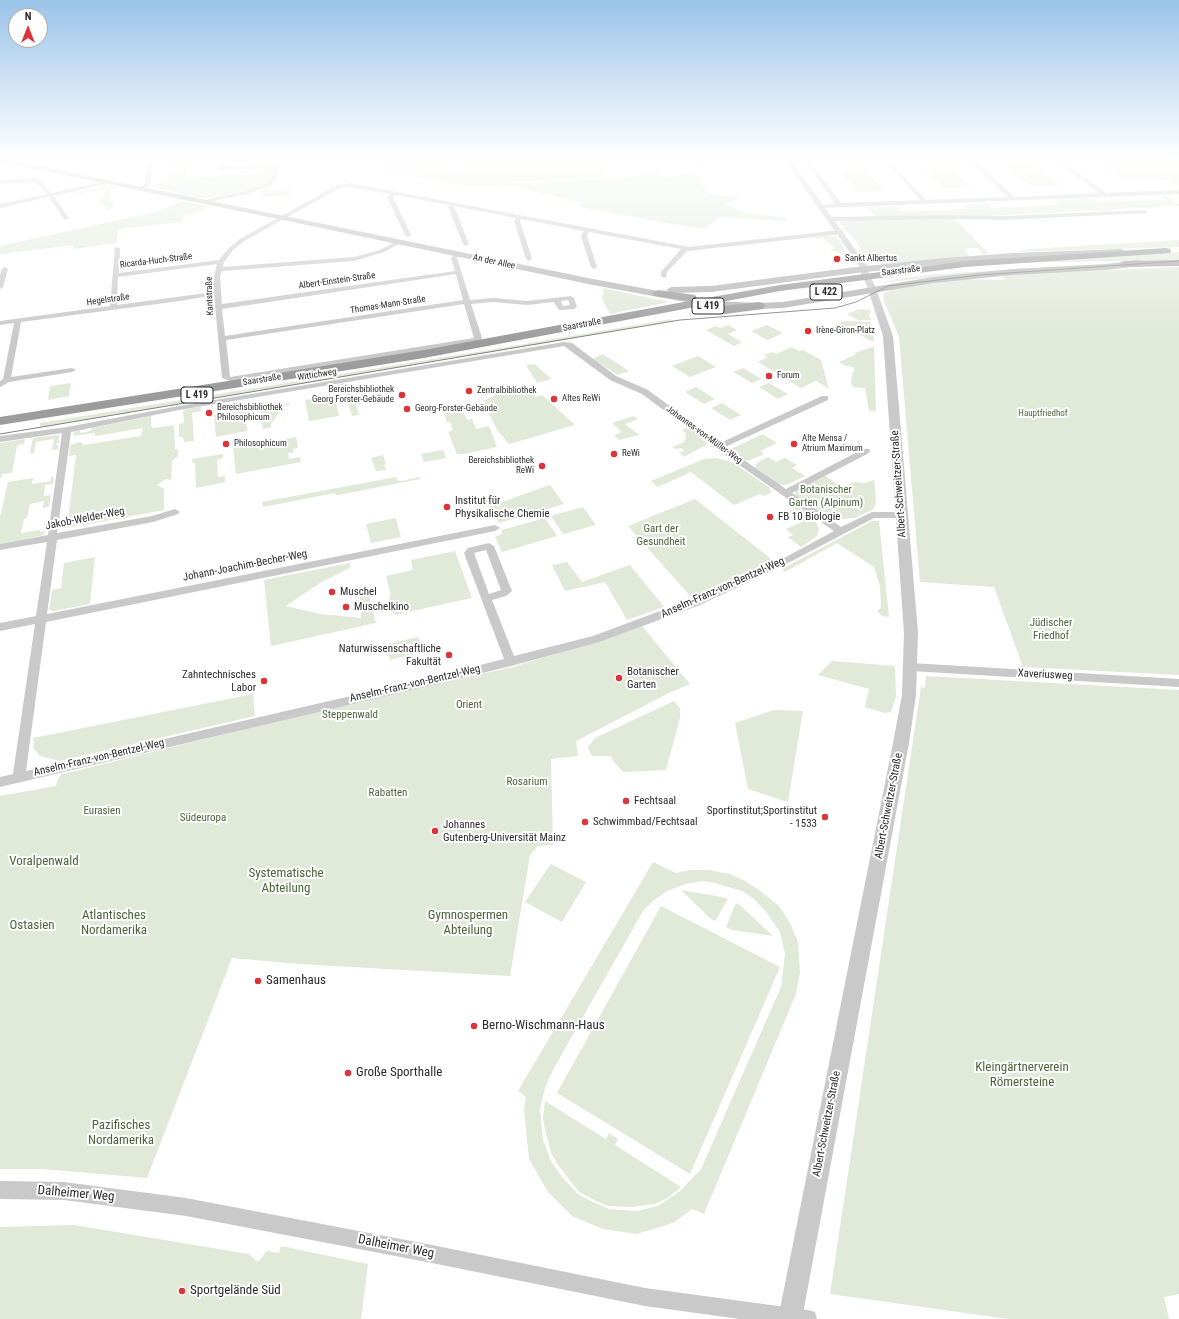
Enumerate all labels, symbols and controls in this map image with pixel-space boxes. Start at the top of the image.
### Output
north arrow [8,8,48,48]
text: N [25,10,31,23]
street label: Ricarda-Huch-Straße [119,251,193,271]
street label: An der Allee [472,252,516,272]
marker: Sankt Albertus [832,254,842,264]
place label: Sankt Albertus [845,254,897,264]
street label: Saarstraße [881,263,921,279]
street label: Albert-Einstein-Straße [298,270,376,292]
street label: Kantstraße [204,276,216,316]
road number: L 422 [810,284,842,300]
street label: Hegelstraße [86,292,130,308]
street label: Thomas-Mann-Straße [350,294,426,316]
road number: L 419 [692,298,724,314]
street label: Saarstraße [562,316,602,334]
marker: Irène-Giron-Platz [803,326,813,336]
place label: Irène-Giron-Platz [816,326,875,336]
street label: Wittichweg [297,367,337,383]
marker: Forum [764,371,774,381]
place label: Forum [777,371,800,381]
street label: Saarstraße [242,372,282,388]
place label: Bereichsbibliothek Georg Forster-Gebäude [312,385,394,406]
marker: Zentralbibliothek [464,386,474,396]
place label: Zentralbibliothek [477,386,537,396]
road number: L 419 [181,387,213,403]
marker: Bereichsbibliothek Georg Forster-Gebäude [397,390,407,400]
marker: Altes ReWi [549,394,559,404]
place label: Altes ReWi [562,394,600,404]
place label: Bereichsbibliothek Philosophicum [217,403,283,424]
marker: Georg-Forster-Gebäude [402,404,412,414]
place label: Georg-Forster-Gebäude [415,404,497,414]
street label: Johannes-von-Müller-Weg [664,404,744,466]
marker: Bereichsbibliothek Philosophicum [204,408,214,418]
park label: Hauptfriedhof [1018,409,1068,419]
street label: Albert-Schweitzer-Straße [889,430,909,538]
place label: Alte Mensa / Atrium Maximum [802,434,863,455]
marker: Philosophicum [221,439,231,449]
place label: Philosophicum [234,439,287,449]
marker: Alte Mensa / Atrium Maximum [789,439,799,449]
marker: ReWi [609,449,619,459]
place label: ReWi [622,449,640,459]
place label: Bereichsbibliothek ReWi [468,456,534,477]
marker: Bereichsbibliothek ReWi [537,461,547,471]
park label: Botanischer Garten (Alpinum) [789,483,863,509]
place label: Institut für Physikalische Chemie [455,494,550,520]
marker: Institut für Physikalische Chemie [442,502,452,512]
street label: Jakob-Welder-Weg [44,505,126,533]
place label: FB 10 Biologie [778,510,840,524]
marker: FB 10 Biologie [765,512,775,522]
park label: Gart der Gesundheit [636,522,686,548]
street label: Johann-Joachim-Becher-Weg [182,547,308,585]
street label: Anselm-Franz-von-Bentzel-Weg [659,555,787,621]
place label: Muschel [340,585,377,599]
marker: Muschel [327,587,337,597]
place label: Muschelkino [354,600,409,614]
marker: Muschelkino [341,602,351,612]
park label: Jüdischer Friedhof [1030,616,1072,642]
place label: Naturwissenschaftliche Fakultät [339,642,441,668]
marker: Naturwissenschaftliche Fakultät [444,650,454,660]
street label: Anselm-Franz-von-Bentzel-Weg [348,663,482,705]
place label: Botanischer Garten [627,665,679,691]
street label: Xaveriusweg [1017,667,1073,683]
place label: Zahntechnisches Labor [182,668,256,694]
marker: Botanischer Garten [614,673,624,683]
marker: Zahntechnisches Labor [259,676,269,686]
park label: Orient [456,698,482,712]
park label: Steppenwald [322,708,378,722]
street label: Anselm-Franz-von-Bentzel-Weg [32,737,166,779]
street label: Albert-Schweitzer-Straße [872,752,906,860]
park label: Rosarium [506,775,548,789]
park label: Rabatten [369,786,407,800]
place label: Fechtsaal [634,794,676,808]
marker: Fechtsaal [621,796,631,806]
park label: Eurasien [83,804,121,818]
place label: Sportinstitut;Sportinstitut - 1533 [707,804,817,830]
park label: Südeuropa [180,811,226,825]
marker: Sportinstitut;Sportinstitut - 1533 [820,812,830,822]
place label: Schwimmbad/Fechtsaal [593,815,698,829]
marker: Schwimmbad/Fechtsaal [580,817,590,827]
place label: Johannes Gutenberg-Universität Mainz [443,818,566,844]
marker: Johannes Gutenberg-Universität Mainz [430,826,440,836]
park label: Voralpenwald [9,854,79,870]
park label: Systematische Abteilung [248,866,324,897]
park label: Atlantisches Nordamerika [81,908,147,939]
park label: Gymnospermen Abteilung [428,908,508,939]
park label: Ostasien [9,918,55,934]
place label: Samenhaus [266,973,326,989]
marker: Samenhaus [253,976,263,986]
place label: Berno-Wischmann-Haus [482,1018,605,1034]
marker: Berno-Wischmann-Haus [469,1021,479,1031]
park label: Kleingärtnerverein Römersteine [975,1060,1069,1091]
place label: Große Sporthalle [356,1065,442,1081]
marker: Große Sporthalle [343,1068,353,1078]
street label: Albert-Schweitzer-Straße [810,1070,844,1178]
park label: Pazifisches Nordamerika [88,1118,154,1149]
street label: Dalheimer Weg [37,1183,115,1205]
street label: Dalheimer Weg [357,1232,435,1262]
place label: Sportgelände Süd [190,1283,281,1299]
marker: Sportgelände Süd [177,1286,187,1296]

